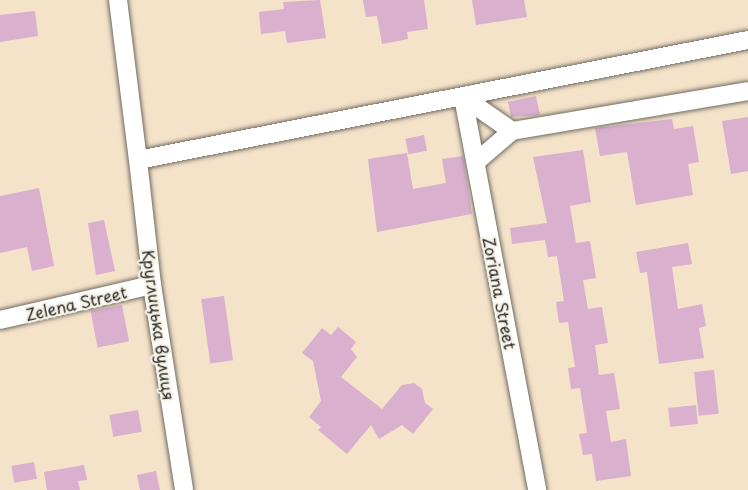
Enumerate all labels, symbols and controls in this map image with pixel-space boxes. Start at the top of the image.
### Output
street label: Zoriana Street [480,235,520,351]
street label: Круглицька вулиця [139,248,179,402]
street label: Zelena Street [24,282,128,324]

